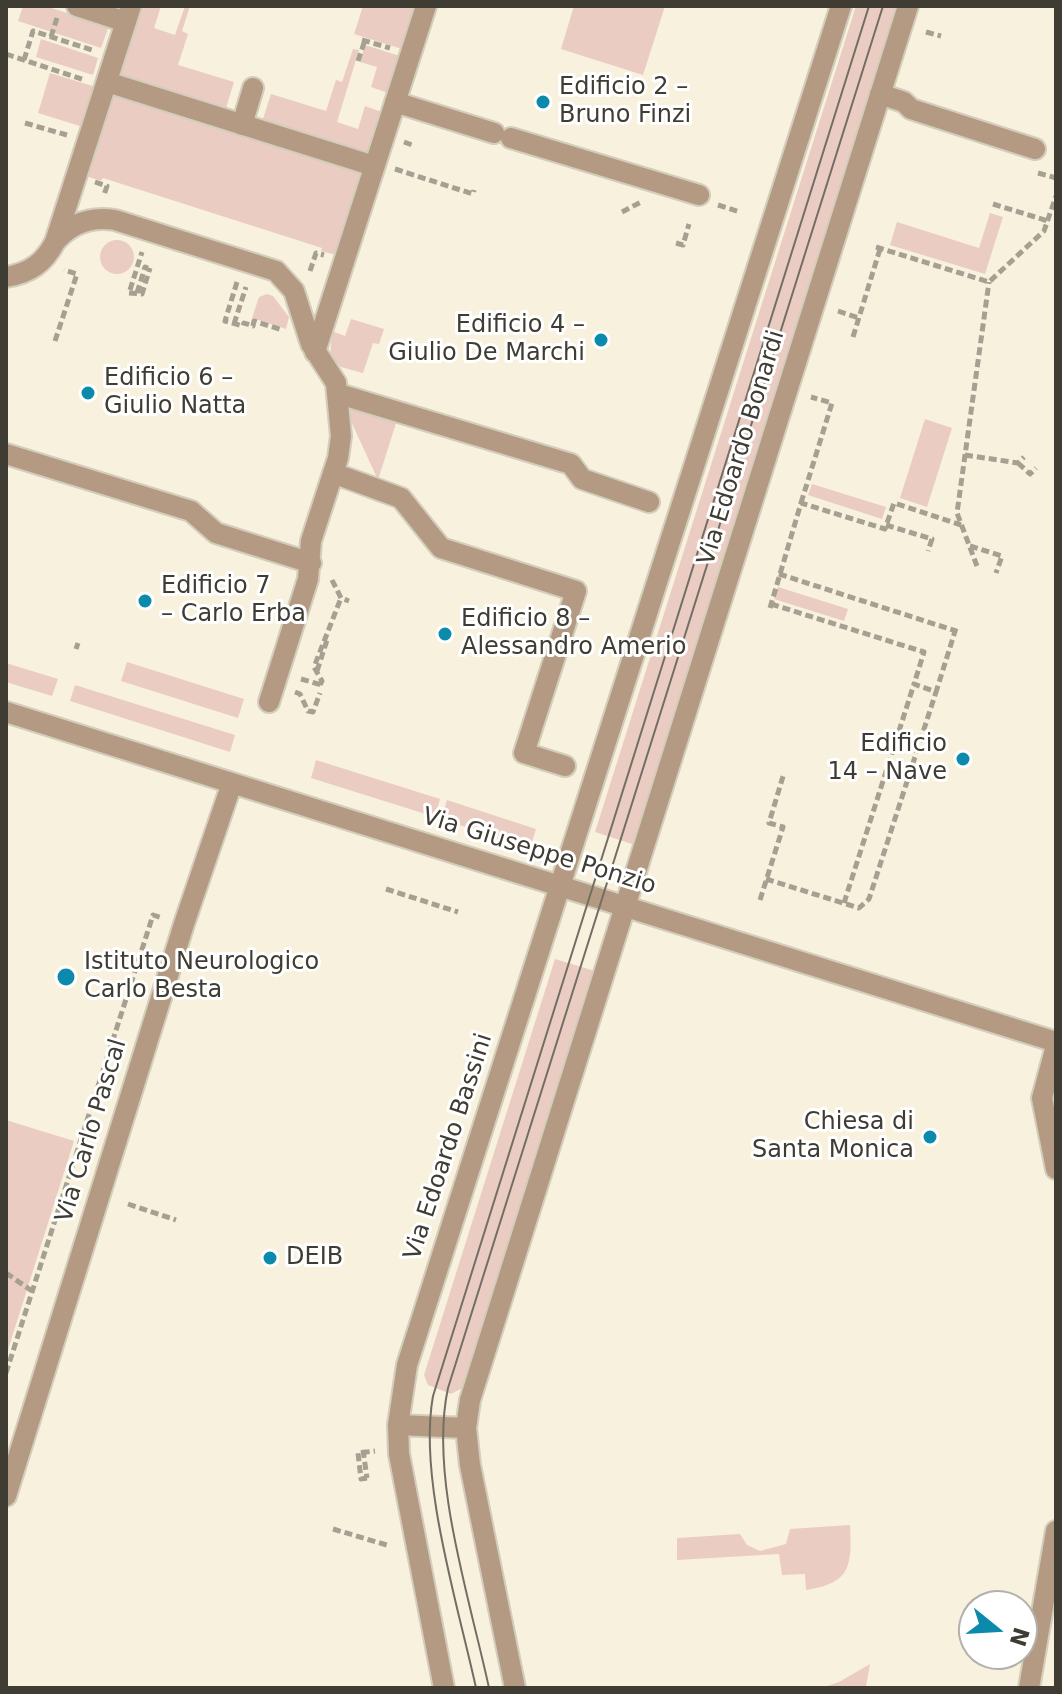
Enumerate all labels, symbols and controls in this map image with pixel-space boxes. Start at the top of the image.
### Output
place label: Edificio 2 – Bruno Finzi [559,74,691,130]
marker: Edificio 2 – Bruno Finzi [534,93,552,111]
place label: Edificio 4 – Giulio De Marchi [388,312,585,368]
street label: Via Edoardo Bonardi [693,327,791,569]
marker: Edificio 4 – Giulio De Marchi [592,331,610,349]
place label: Edificio 6 – Giulio Natta [104,365,246,421]
marker: Edificio 6 – Giulio Natta [79,384,97,402]
place label: Edificio 7 – Carlo Erba [161,573,306,629]
marker: Edificio 7 – Carlo Erba [136,592,154,610]
place label: Edificio 8 – Alessandro Amerio [461,606,686,662]
marker: Edificio 8 – Alessandro Amerio [436,625,454,643]
place label: Edificio 14 – Nave [828,731,947,787]
marker: Edificio 14 – Nave [954,750,972,768]
street label: Via Giuseppe Ponzio [419,803,659,901]
place label: Istituto Neurologico Carlo Besta [84,949,319,1005]
marker: Istituto Neurologico Carlo Besta [55,966,77,988]
street label: Via Edoardo Bassini [399,1030,499,1264]
street label: Via Carlo Pascal [50,1036,134,1226]
place label: Chiesa di Santa Monica [752,1109,914,1165]
marker: Chiesa di Santa Monica [921,1128,939,1146]
place label: DEIB [286,1244,343,1272]
marker: DEIB [261,1249,279,1267]
north arrow [958,1590,1038,1670]
text: N [1005,1624,1034,1650]

